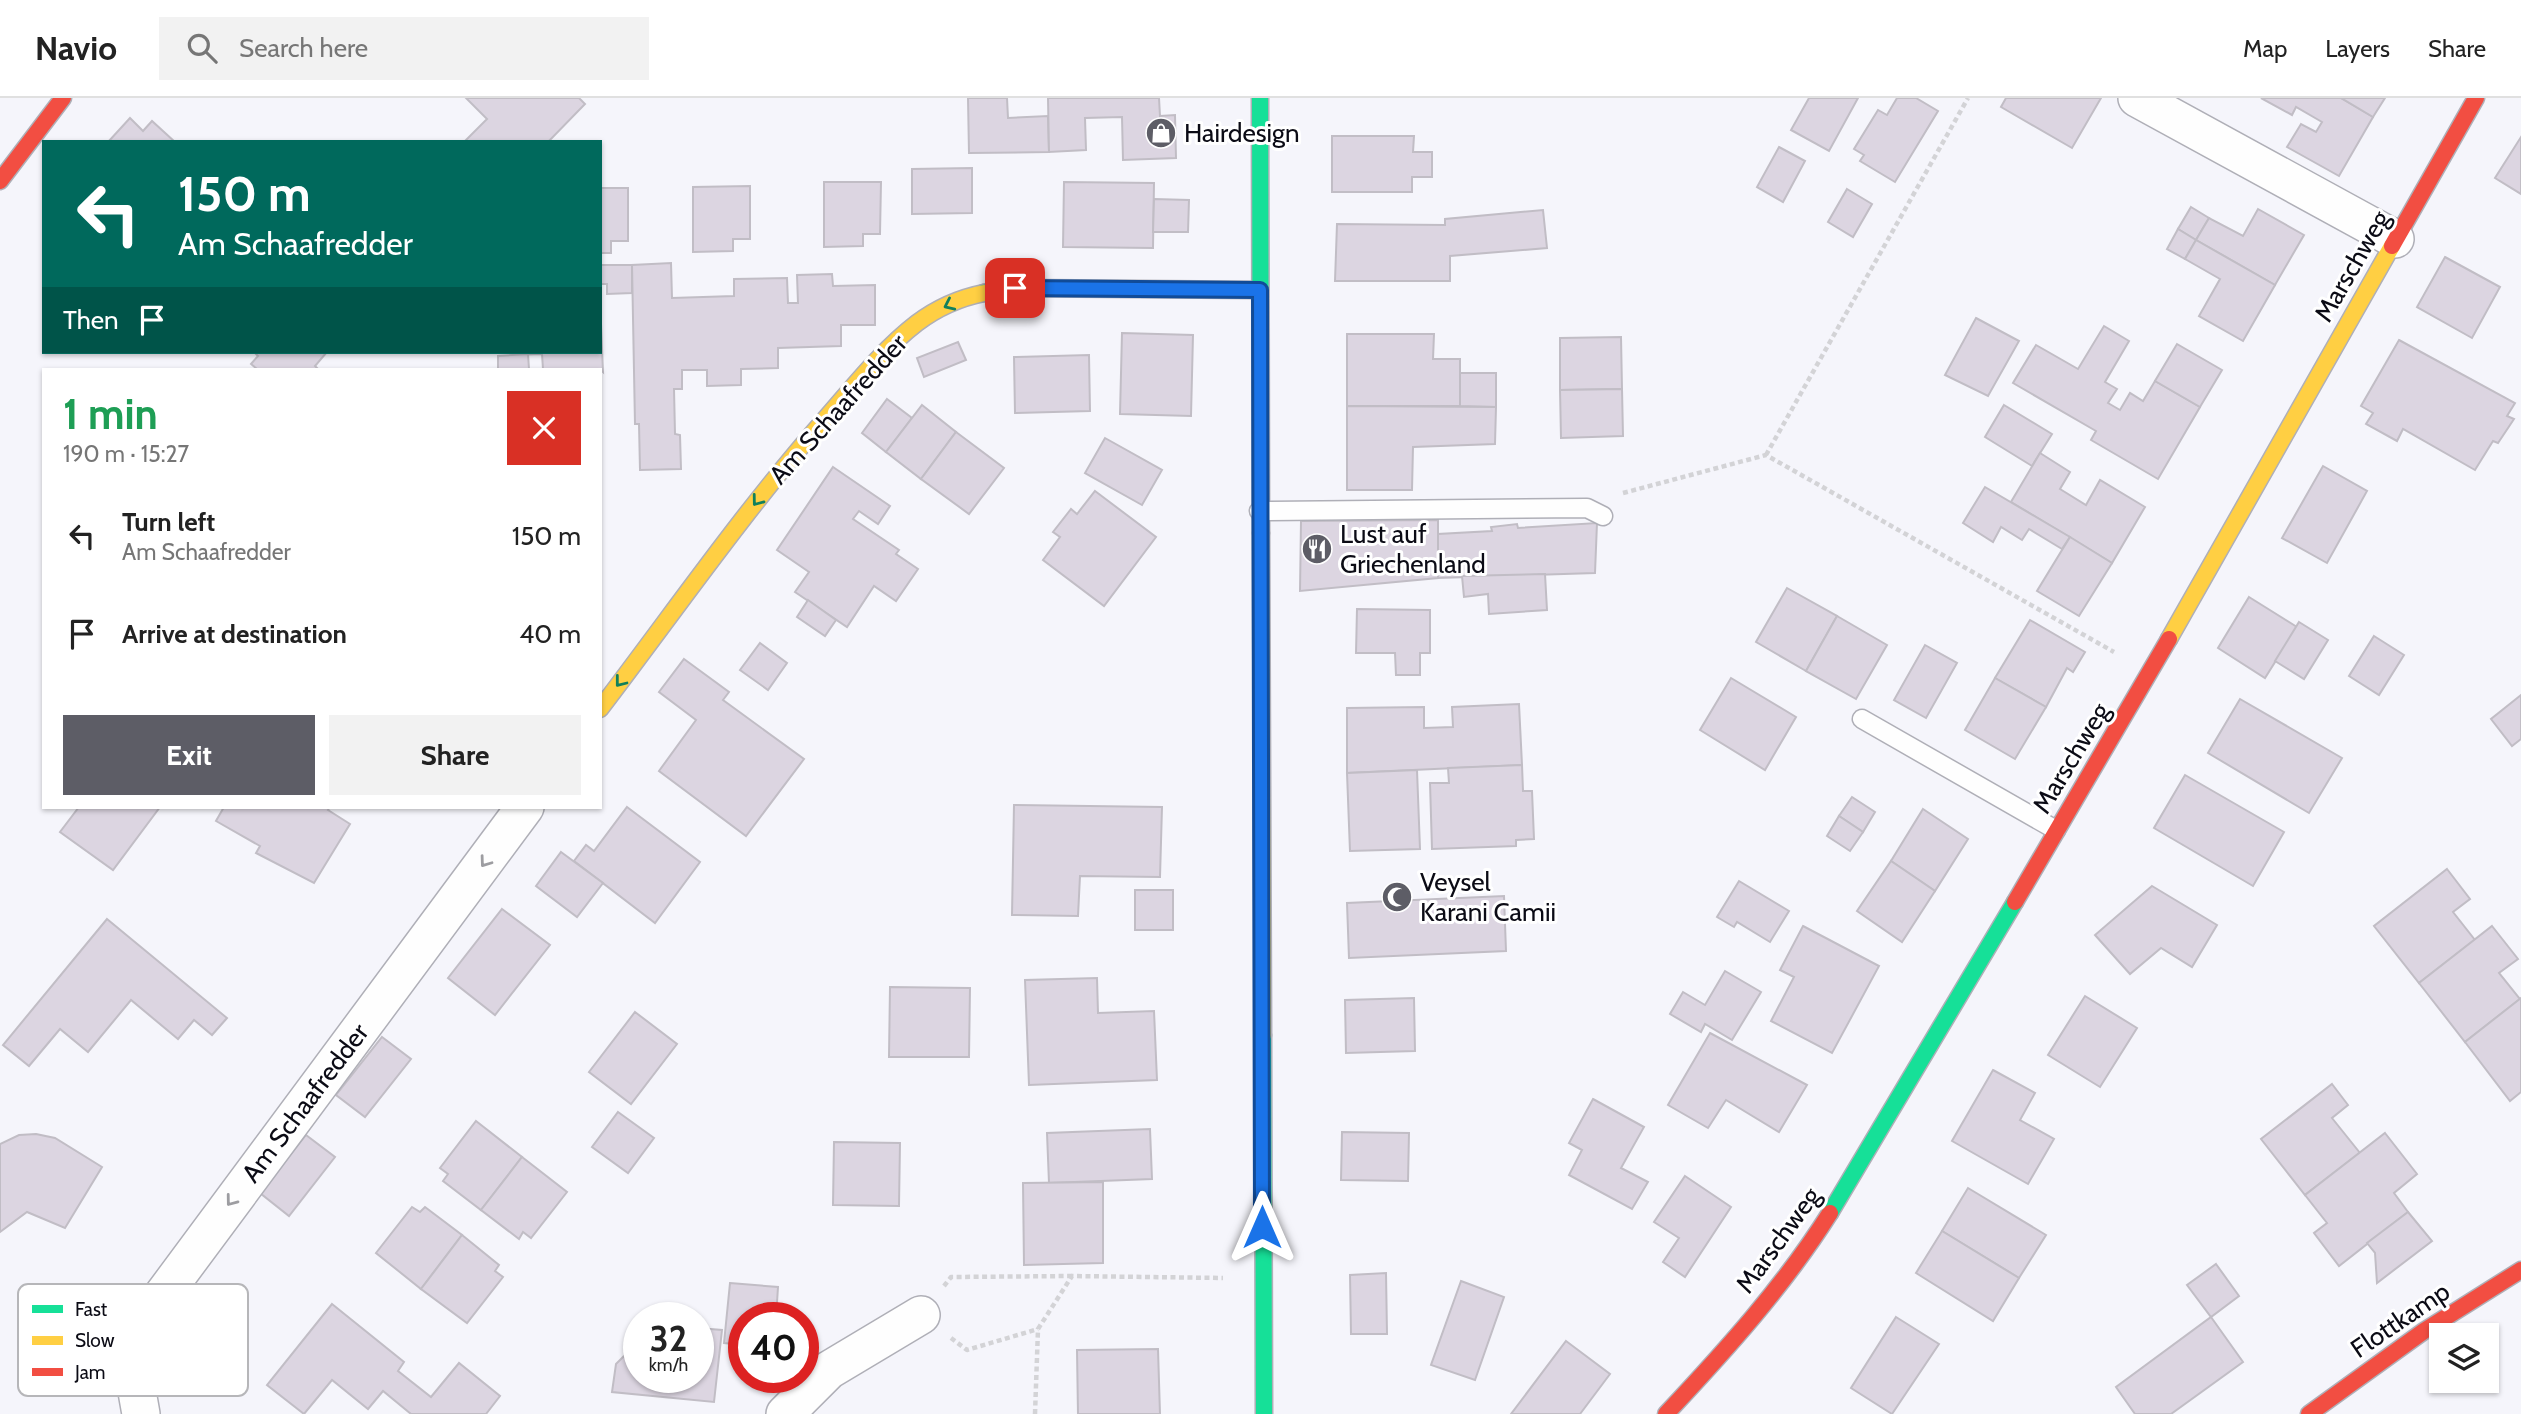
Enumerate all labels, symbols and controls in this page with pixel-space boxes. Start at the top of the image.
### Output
search box [159,17,649,80]
text: Navio [35,28,117,68]
icon: search [183,29,221,67]
text: Search here [239,32,368,64]
text: Map [2243,34,2287,63]
text: Layers [2325,34,2390,63]
text: Share [2428,34,2486,63]
shop icon: Hairdesign [1144,116,1178,150]
place label: Hairdesign [1184,117,1299,149]
text: 150 m [178,164,311,223]
icon: left [63,168,154,259]
street label: Marschweg [2307,204,2397,327]
text: Am Schaafredder [178,224,413,263]
pin [985,258,1045,318]
icon: arrive [996,269,1034,307]
one-way arrow [944,297,956,311]
icon: arrive [133,301,171,339]
text: Then [63,304,119,336]
street label: Am Schaafredder [762,327,914,491]
text: 1 min [63,388,158,440]
button: close [507,391,581,465]
text: 190 m · 15:27 [63,440,189,468]
one-way arrow [753,493,766,506]
text: Turn left [122,506,215,538]
icon: left [63,517,101,555]
place label: Lust auf Griechenland [1340,518,1486,580]
text: 150 m [512,520,581,552]
restaurant icon: Lust auf Griechenland [1300,532,1334,566]
text: Am Schaafredder [122,538,291,566]
icon: arrive [63,615,101,653]
text: Arrive at destination [122,618,347,650]
text: 40 m [519,618,581,650]
one-way arrow [616,675,629,687]
street label: Marschweg [2026,696,2117,819]
button: Exit [63,715,315,795]
button: Share [329,715,581,795]
one-way arrow [480,854,493,867]
place label: Veysel Karani Camii [1420,866,1556,928]
mosque icon: Veysel Karani Camii [1380,880,1414,914]
street label: Am Schaafredder [235,1017,376,1189]
street label: Marschweg [1729,1180,1828,1299]
position arrow [1225,1190,1299,1264]
one-way arrow [227,1193,240,1206]
street label: Flottkamp [2344,1275,2456,1365]
legend [18,1284,248,1396]
text: Fast [75,1298,108,1321]
speed limit sign: 40 [728,1302,819,1393]
text: 32 [650,1317,687,1360]
map controls [2429,1323,2499,1393]
button: layers [2429,1323,2499,1393]
text: Slow [75,1329,115,1352]
text: km/h [649,1354,688,1376]
text: Jam [74,1361,105,1384]

